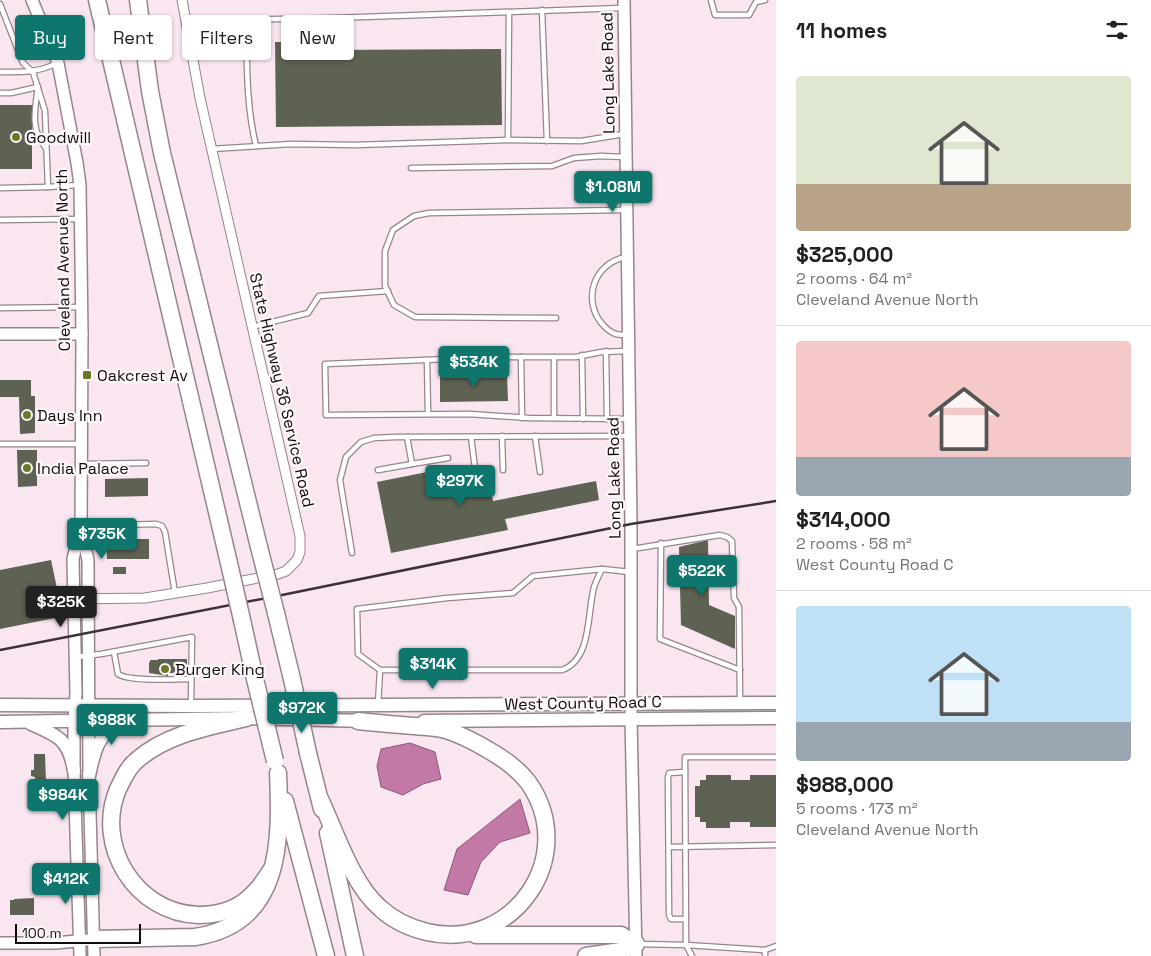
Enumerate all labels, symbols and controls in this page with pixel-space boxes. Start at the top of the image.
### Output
street label: Long Lake Road [596,12,620,134]
chip: Buy [15,15,85,60]
chip: Rent [95,15,172,60]
chip: Filters [182,15,271,60]
chip: New [281,15,354,60]
icon: filters [1103,16,1131,44]
text: 11 homes [796,17,887,44]
icon: home [919,108,1009,198]
place label: Goodwill [26,127,91,148]
marker: Goodwill [10,131,22,143]
street label: Cleveland Avenue North [51,169,75,351]
pin: $1.08M [572,170,654,213]
text: $1.08M [585,176,641,197]
text: $325,000 [796,241,893,268]
text: 2 rooms · 64 m² [796,268,912,289]
street label: State Highway 36 Service Road [245,271,319,509]
text: Cleveland Avenue North [796,289,979,310]
pin: $534K [439,346,509,388]
text: $534K [449,351,499,372]
place label: Oakcrest Av [97,365,188,386]
marker: Oakcrest Av [81,369,93,381]
icon: home [919,374,1009,464]
place label: Days Inn [37,405,102,426]
marker: Days Inn [21,409,33,421]
street label: Long Lake Road [602,417,626,539]
place label: India Palace [37,458,129,479]
marker: India Palace [21,462,33,474]
pin: $297K [425,464,495,507]
text: $297K [436,470,484,491]
text: $314,000 [796,506,891,533]
pin: $735K [67,518,137,560]
text: $735K [78,523,126,544]
text: 2 rooms · 58 m² [796,533,912,554]
pin: $522K [667,554,737,597]
text: West County Road C [796,554,953,575]
text: $522K [678,560,726,581]
pin: $325K [26,586,96,628]
text: $325K [37,591,85,612]
icon: home [919,639,1009,729]
pin: $314K [398,648,468,690]
text: $314K [410,653,456,674]
place label: Burger King [175,659,265,680]
marker: Burger King [159,663,171,675]
street label: West County Road C [504,691,662,715]
pin: $972K [267,692,337,734]
text: $972K [278,697,326,718]
pin: $988K [77,704,147,746]
text: $988K [88,709,136,730]
text: $988,000 [796,771,894,798]
pin: $984K [28,778,98,821]
text: $984K [38,784,88,805]
text: 5 rooms · 173 m² [796,798,918,819]
text: Cleveland Avenue North [796,819,979,840]
pin: $412K [31,862,101,905]
text: $412K [43,868,89,889]
scale bar [15,921,141,944]
text: 100 m [22,924,61,942]

